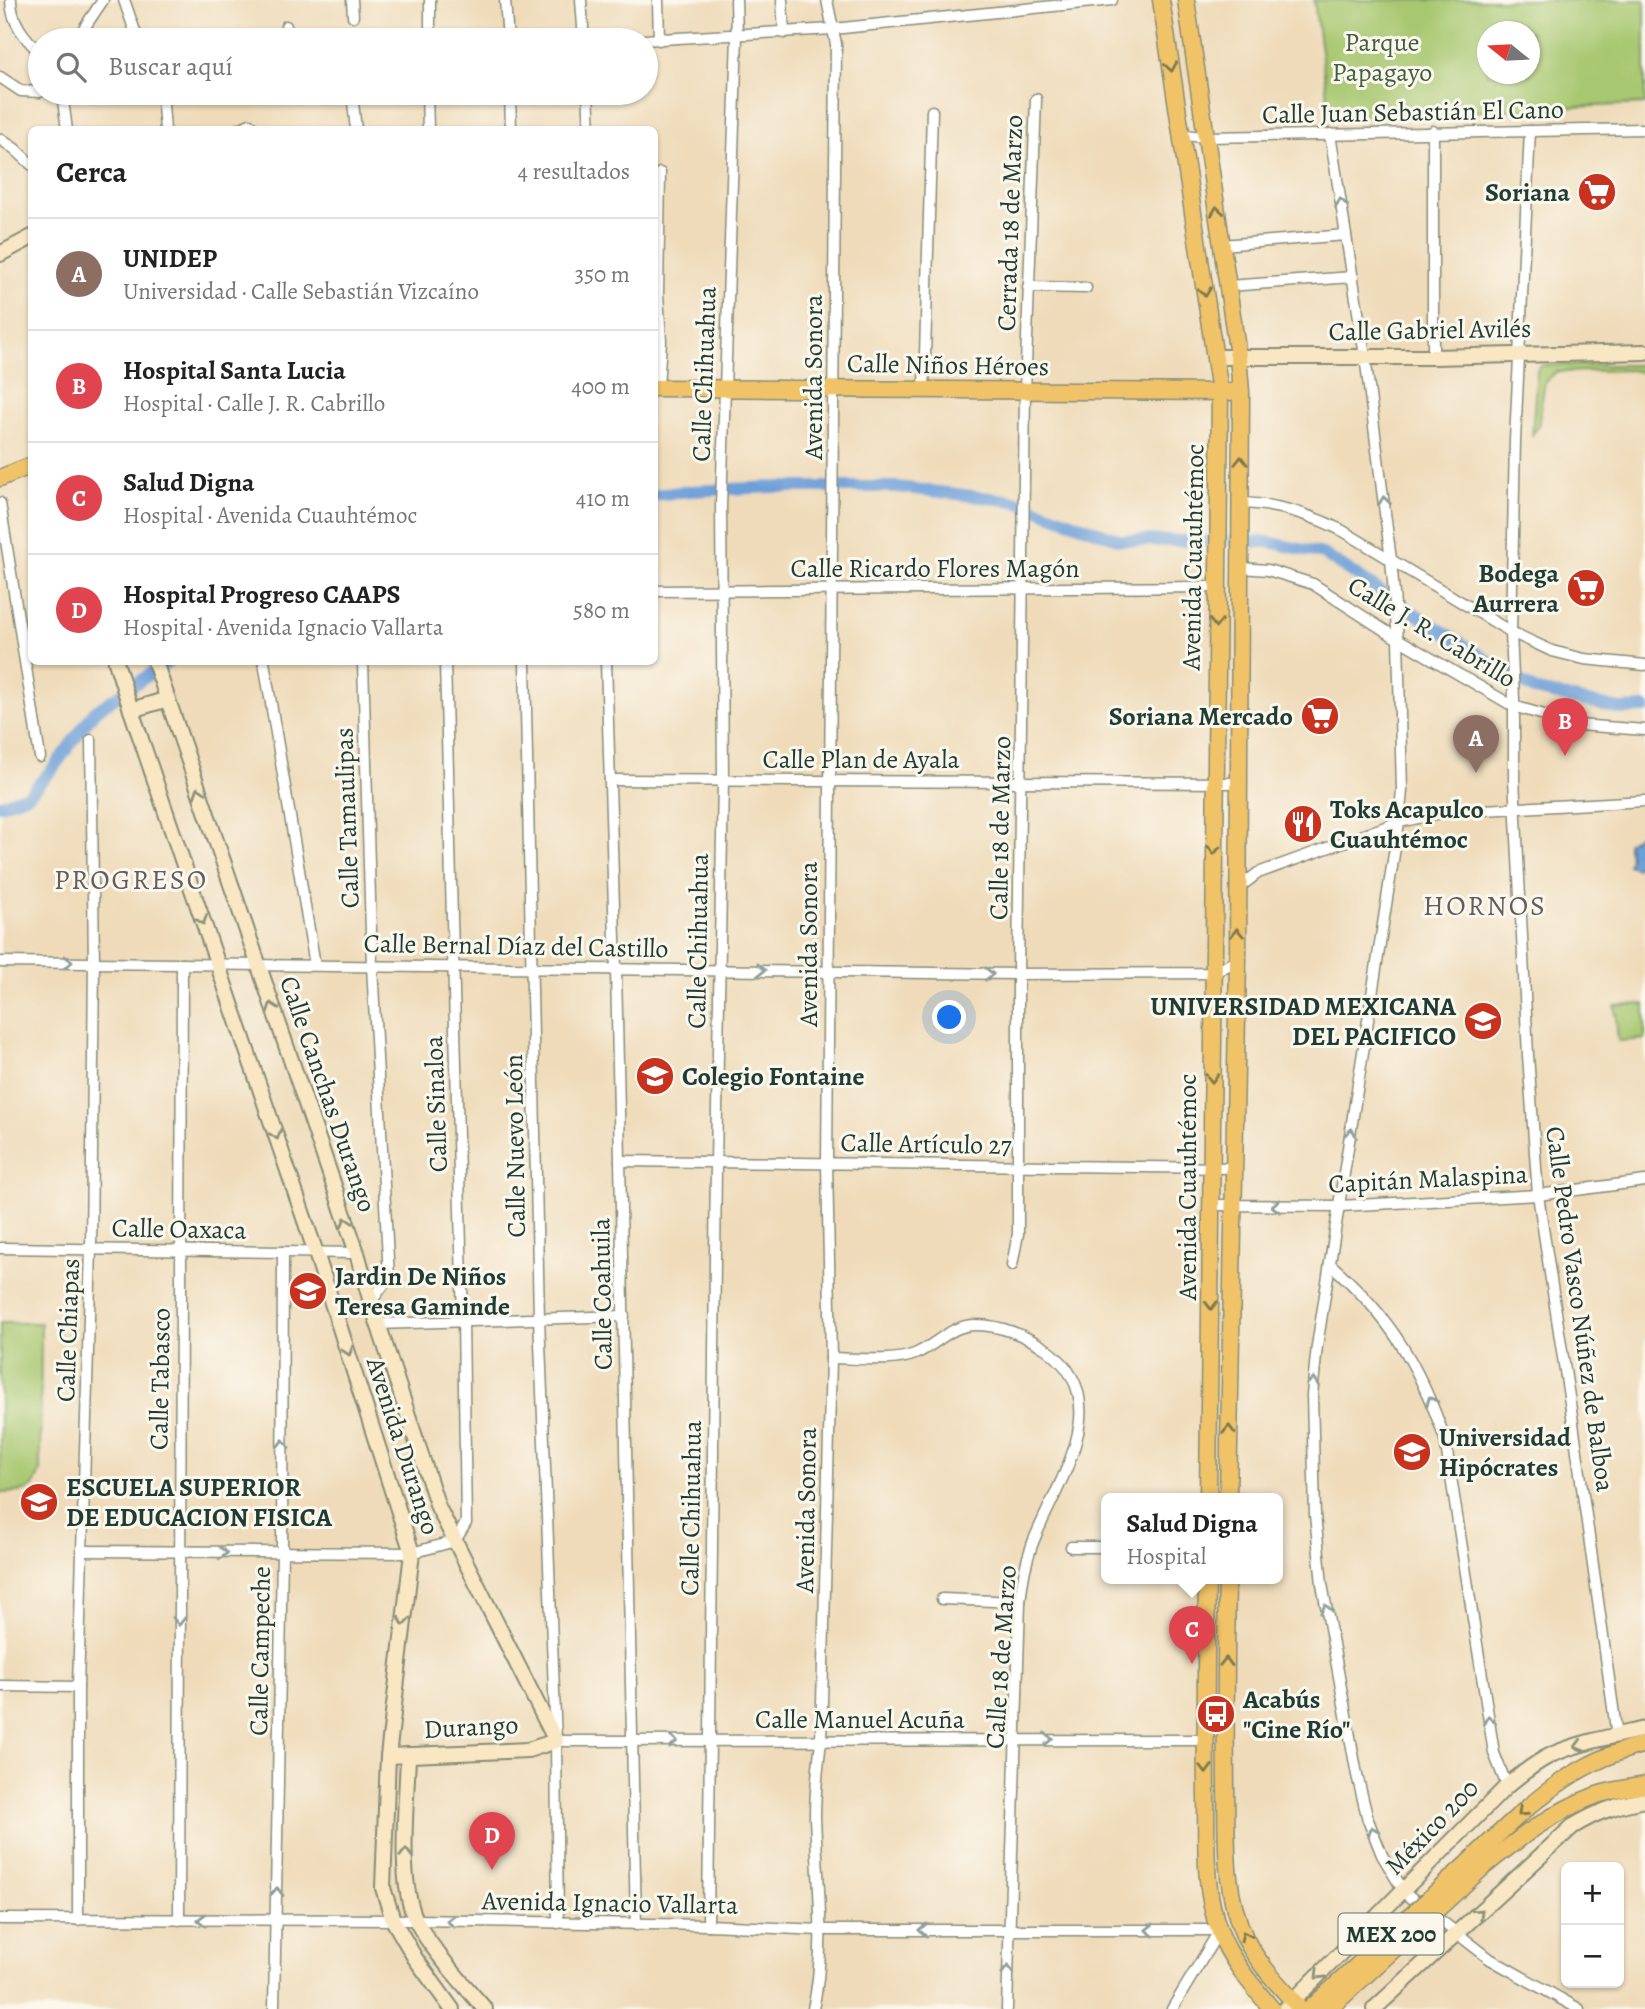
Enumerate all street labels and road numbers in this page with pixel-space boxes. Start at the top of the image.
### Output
street label: Calle Juan Sebastián El Cano [1262,92,1564,132]
street label: Cerrada 18 de Marzo [989,114,1031,332]
street label: Calle Chihuahua [683,286,725,462]
street label: Avenida Sonora [796,294,831,461]
street label: Calle Gabriel Avilés [1328,311,1532,349]
street label: Calle Niños Héroes [847,346,1049,384]
street label: Avenida Cuauhtémoc [1174,443,1212,672]
street label: Calle Ricardo Flores Magón [790,551,1080,586]
street label: Calle J. R. Cabrillo [1341,568,1523,696]
street label: Calle Tamaulipas [326,727,368,909]
street label: Calle 18 de Marzo [981,736,1019,920]
street label: Calle Plan de Ayala [762,742,960,777]
street label: Calle Chihuahua [679,853,717,1029]
street label: Avenida Sonora [791,861,826,1028]
street label: Calle Bernal Díaz del Castillo [363,926,669,966]
street label: Calle Canchas Durango [271,971,385,1217]
street label: Calle Sinaloa [416,1035,456,1173]
street label: Calle Nuevo León [496,1054,534,1238]
street label: Avenida Cuauhtémoc [1170,1074,1205,1301]
street label: Calle Pedro Vasco Núñez de Balboa [1537,1124,1623,1494]
street label: Calle Artículo 27 [840,1125,1012,1163]
street label: Capitán Malaspina [1327,1156,1529,1202]
street label: Calle Oaxaca [111,1210,247,1248]
street label: Calle Coahuila [583,1217,621,1371]
street label: Calle Chiapas [48,1258,88,1402]
street label: Calle Tabasco [141,1308,179,1450]
street label: Avenida Durango [358,1352,448,1539]
street label: Calle Chihuahua [672,1420,710,1596]
street label: Avenida Sonora [787,1427,825,1594]
street label: Calle 18 de Marzo [977,1564,1025,1750]
street label: Calle Campeche [241,1566,279,1736]
street label: Calle Manuel Acuña [755,1702,965,1737]
street label: Durango [423,1707,519,1747]
street label: México 200 [1377,1771,1487,1883]
street label: Avenida Ignacio Vallarta [481,1883,738,1923]
road number: MEX 200 [1338,1913,1444,1954]

